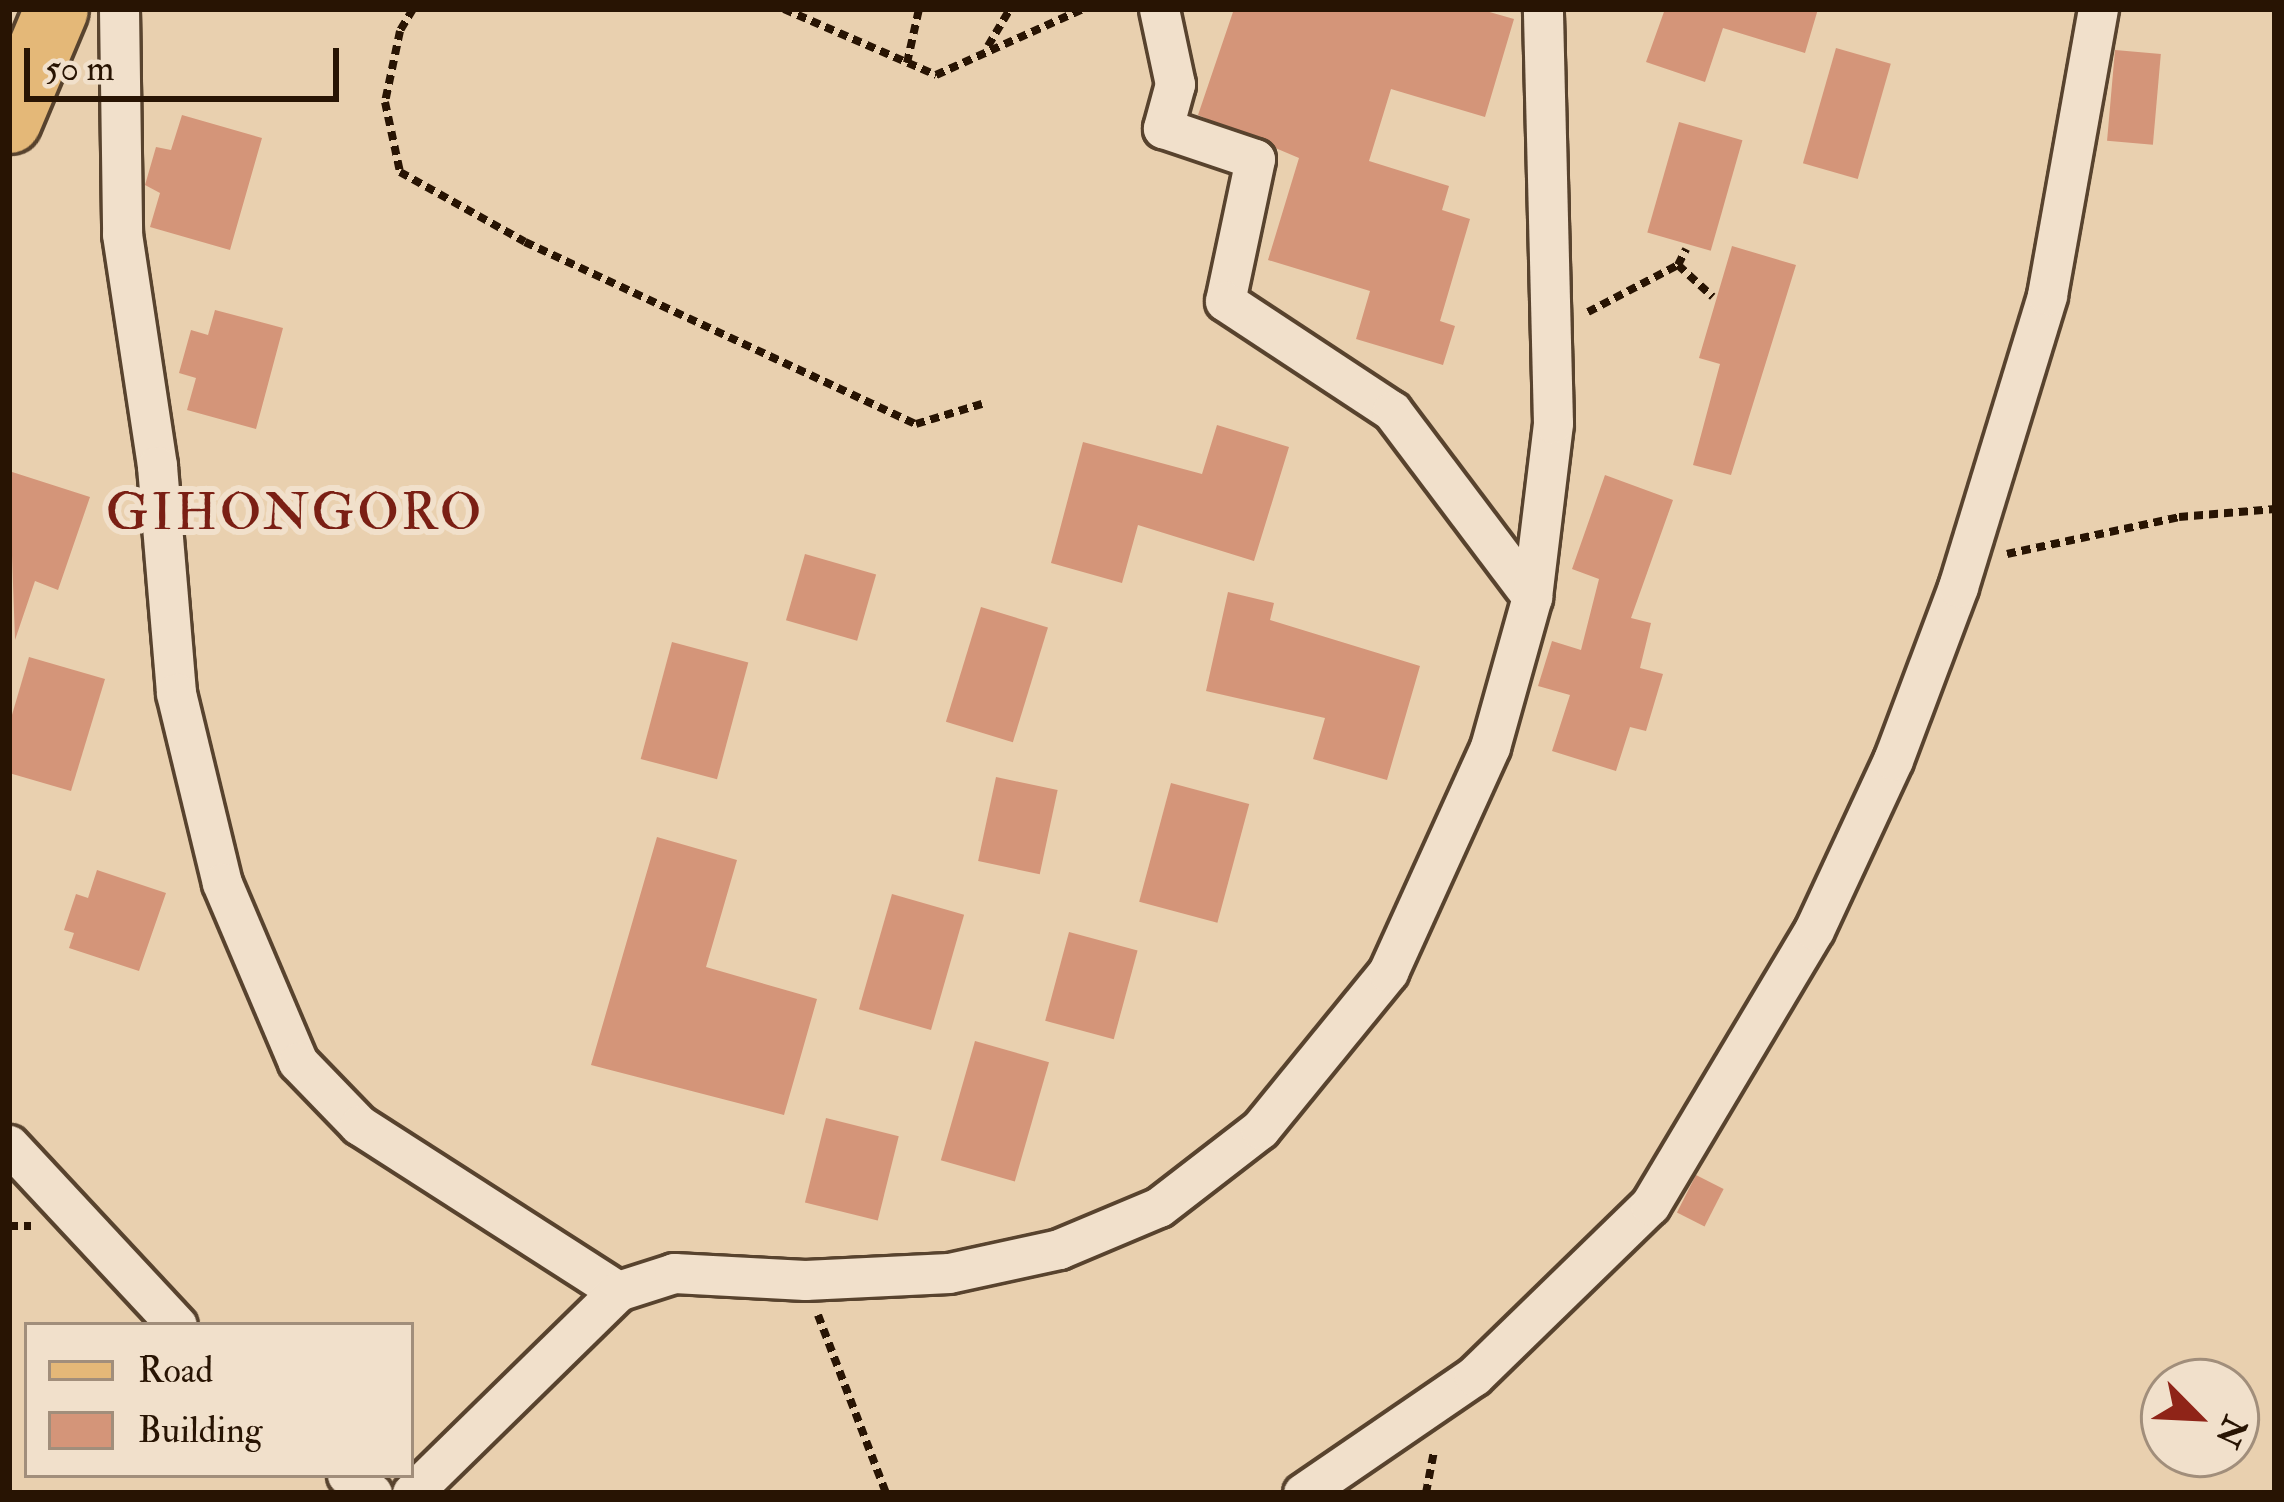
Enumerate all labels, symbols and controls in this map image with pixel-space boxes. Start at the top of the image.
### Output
scale bar [30,24,345,98]
text: 50 m [45,46,114,91]
district label: GIHONGORO [106,482,484,544]
legend [24,1322,414,1478]
text: Road [138,1348,213,1393]
north arrow [2140,1358,2260,1478]
text: Building [138,1408,262,1453]
text: N [2206,1410,2255,1453]

